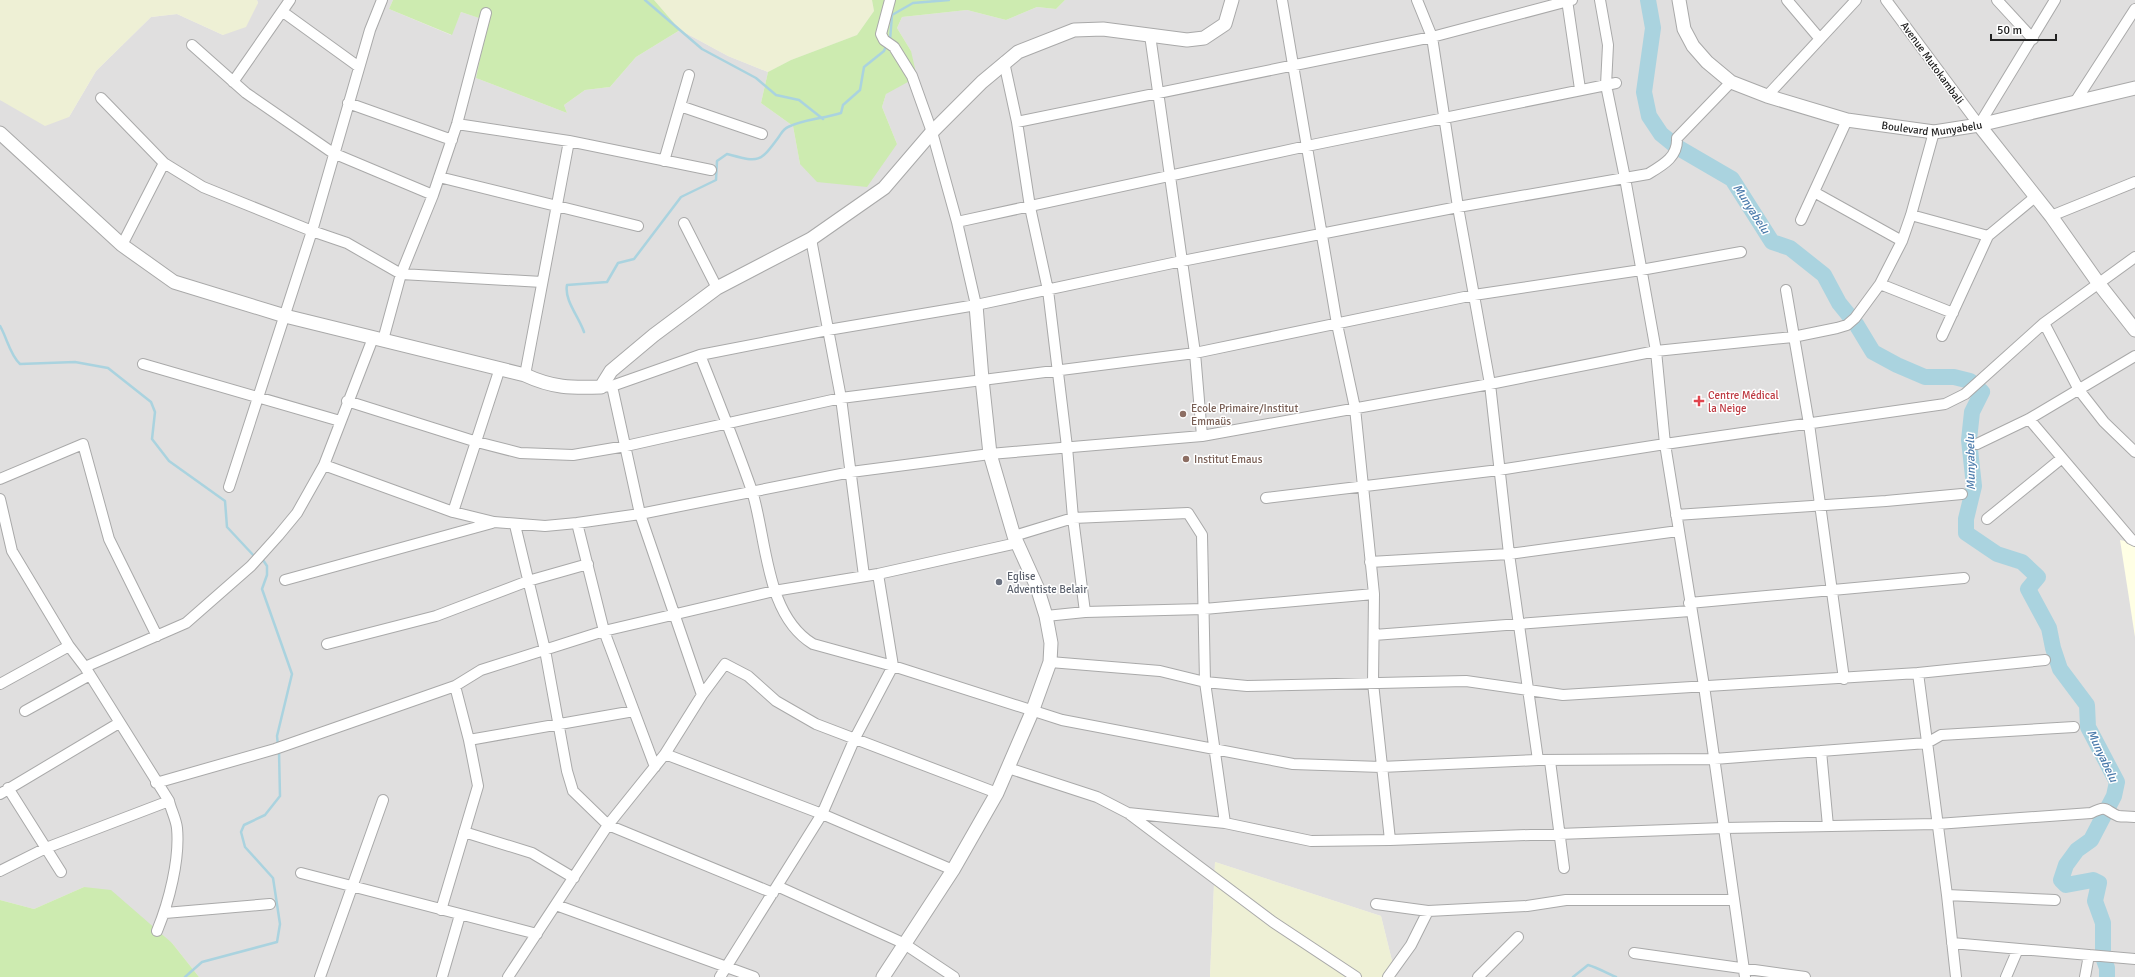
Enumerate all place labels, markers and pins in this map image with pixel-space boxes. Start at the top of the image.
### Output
place label: Centre Médical la Neige [1708,389,1779,415]
marker: Centre Médical la Neige [1693,395,1705,407]
place label: Ecole Primaire/Institut Emmaüs [1191,402,1298,428]
marker: Ecole Primaire/Institut Emmaüs [1178,409,1188,419]
place label: Institut Emaus [1194,453,1263,466]
marker: Institut Emaus [1181,454,1191,464]
place label: Eglise Adventiste Belair [1007,570,1087,596]
marker: Eglise Adventiste Belair [994,577,1004,587]

